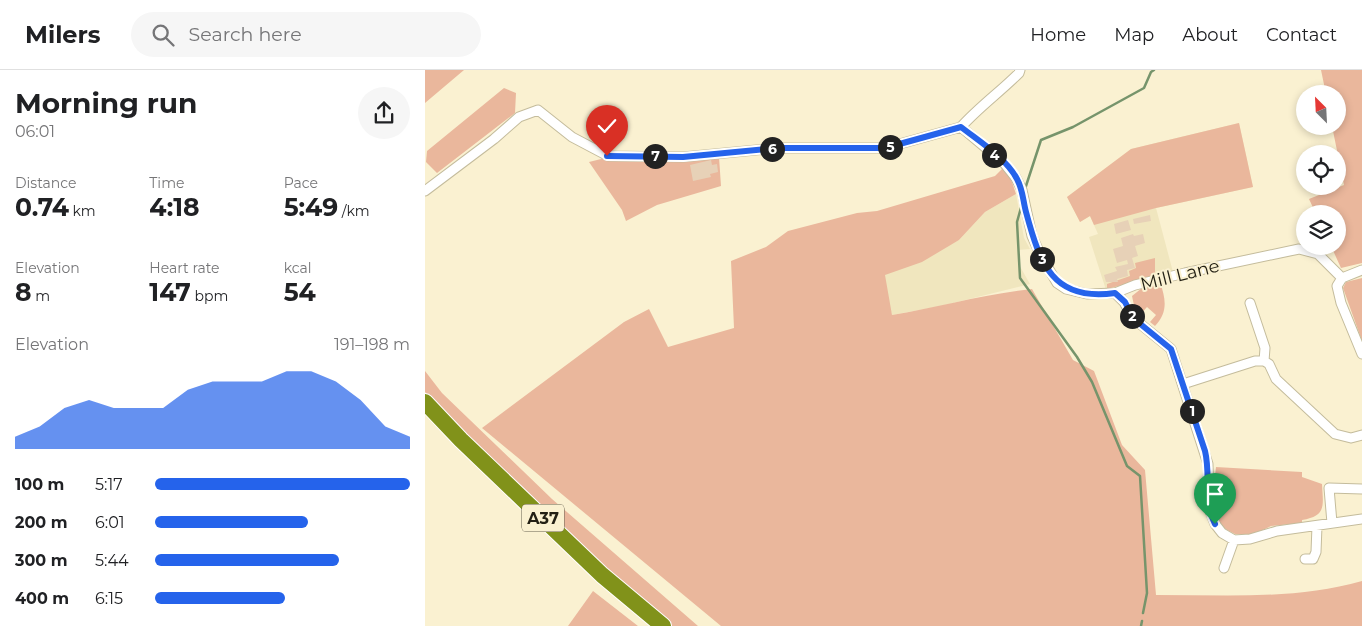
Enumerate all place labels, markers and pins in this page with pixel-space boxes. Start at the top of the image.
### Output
pin [586,105,628,156]
pin: 5 [877,134,903,160]
pin: 6 [759,136,785,162]
pin: 4 [981,142,1007,168]
pin: 7 [643,144,667,168]
pin: 3 [1029,246,1055,272]
pin: 2 [1119,304,1145,328]
pin: 1 [1179,398,1205,424]
pin [1194,473,1236,524]

